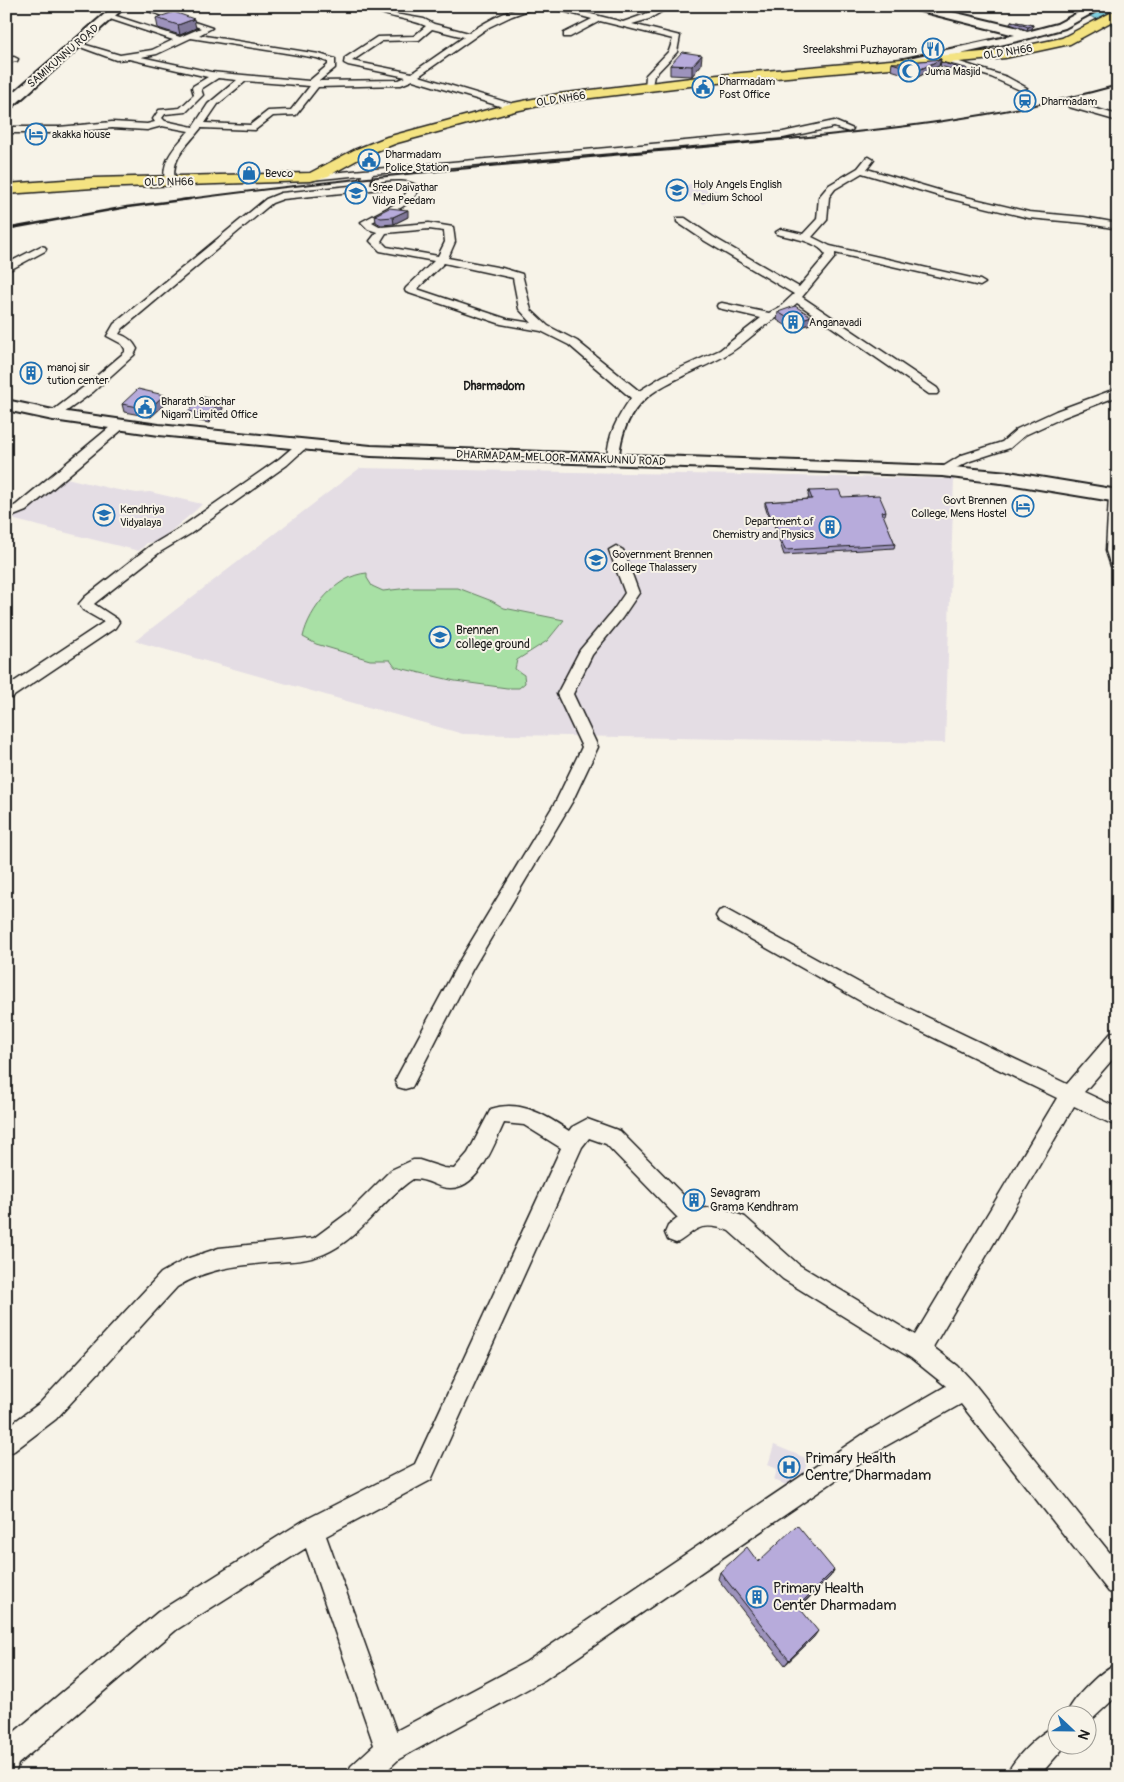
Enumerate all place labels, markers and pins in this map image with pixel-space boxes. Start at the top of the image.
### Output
restaurant icon: Sreelakshmi Puzhayoram [921,37,945,61]
place label: Sreelakshmi Puzhayoram [803,43,917,56]
mosque icon: Juma Masjid [897,59,921,83]
place label: Juma Masjid [925,65,981,78]
public building icon: Dharmadam Post Office [691,75,715,99]
place label: Dharmadam Post Office [719,75,775,101]
station icon: Dharmadam [1013,89,1037,113]
place label: Dharmadam [1041,95,1097,108]
hotel icon: akakka house [24,122,48,146]
place label: akakka house [52,128,111,141]
public building icon: Dharmadam Police Station [357,148,381,172]
place label: Dharmadam Police Station [385,148,449,174]
shop icon: Bevco [237,161,261,185]
place label: Bevco [265,167,293,180]
school or university icon: Holy Angels English Medium School [665,178,689,202]
place label: Holy Angels English Medium School [693,178,782,204]
school or university icon: Sree Daivathar Vidya Peedam [344,181,368,205]
place label: Sree Daivathar Vidya Peedam [372,181,438,207]
building icon: Anganavadi [781,310,805,334]
place label: Anganavadi [809,316,861,329]
building icon: manoj sir tution center [19,361,43,385]
place label: manoj sir tution center [46,361,109,387]
public building icon: Bharath Sanchar Nigam Limited Office [133,395,157,419]
place label: Bharath Sanchar Nigam Limited Office [161,395,258,421]
place label: Govt Brennen College, Mens Hostel [911,494,1007,520]
hotel icon: Govt Brennen College, Mens Hostel [1011,494,1035,518]
school or university icon: Kendhriya Vidyalaya [92,503,116,527]
place label: Kendhriya Vidyalaya [120,503,164,529]
place label: Department of Chemistry and Physics [713,515,815,541]
building icon: Department of Chemistry and Physics [818,515,842,539]
school or university icon: Government Brennen College Thalassery [584,548,608,572]
place label: Government Brennen College Thalassery [612,548,713,574]
place label: Brennen college ground [456,623,530,652]
school or university icon: Brennen college ground [428,625,452,649]
place label: Sevagram Grama Kendhram [710,1186,799,1215]
building icon: Sevagram Grama Kendhram [682,1188,706,1212]
place label: Primary Health Centre, Dharmadam [805,1449,931,1485]
hospital icon: Primary Health Centre, Dharmadam [777,1455,801,1479]
place label: Primary Health Center Dharmadam [773,1579,896,1615]
building icon: Primary Health Center Dharmadam [745,1585,769,1609]

